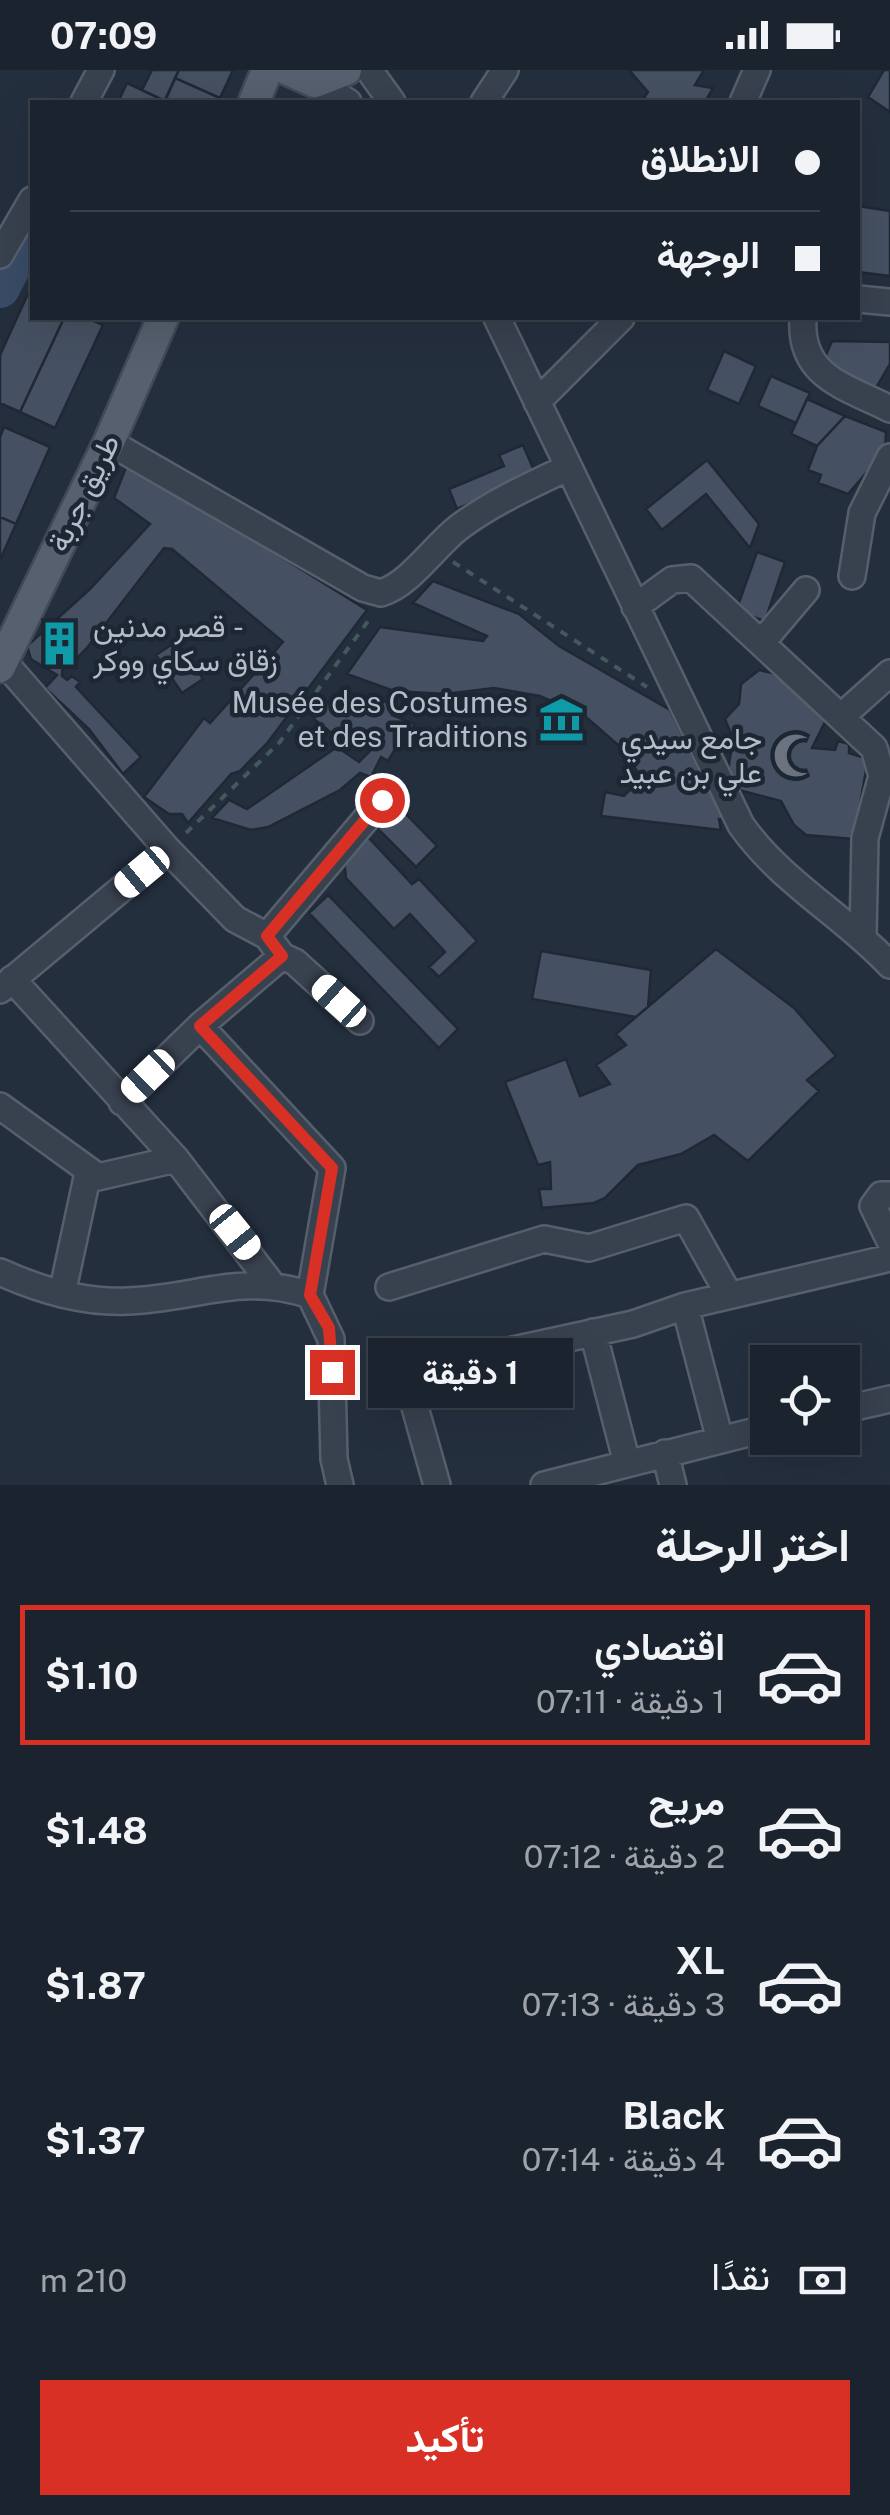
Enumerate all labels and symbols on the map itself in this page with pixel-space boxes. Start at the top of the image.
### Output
street label: طريق جربة [39,428,128,558]
place label: قصر مدنين - زقاق سكاي ووكر [92,608,278,685]
building icon: قصر مدنين - زقاق سكاي ووكر [36,620,84,668]
place label: Musée des Costumes et des Traditions [232,684,528,754]
museum icon: Musée des Costumes et des Traditions [537,696,585,744]
place label: جامع سيدي علي بن عبيد [619,720,762,797]
mosque icon: جامع سيدي علي بن عبيد [771,732,819,780]
route start [360,778,405,823]
car [109,841,175,903]
car [307,970,371,1032]
car [116,1044,180,1108]
car [204,1199,266,1265]
callout: 1 دقيقة [367,1337,572,1407]
route end [310,1350,355,1395]

